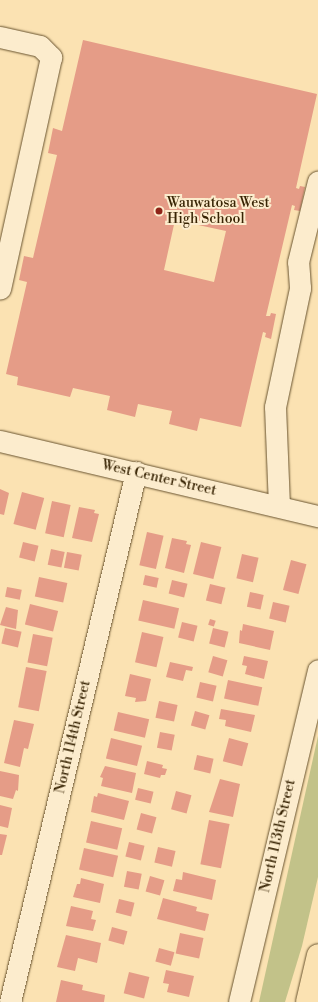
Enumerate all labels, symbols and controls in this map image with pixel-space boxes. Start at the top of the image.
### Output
place label: Wauwatosa West High School [167,195,269,228]
marker: Wauwatosa West High School [154,206,164,216]
street label: West Center Street [100,457,218,499]
street label: North 114th Street [52,679,94,795]
street label: North 113th Street [257,778,299,894]

